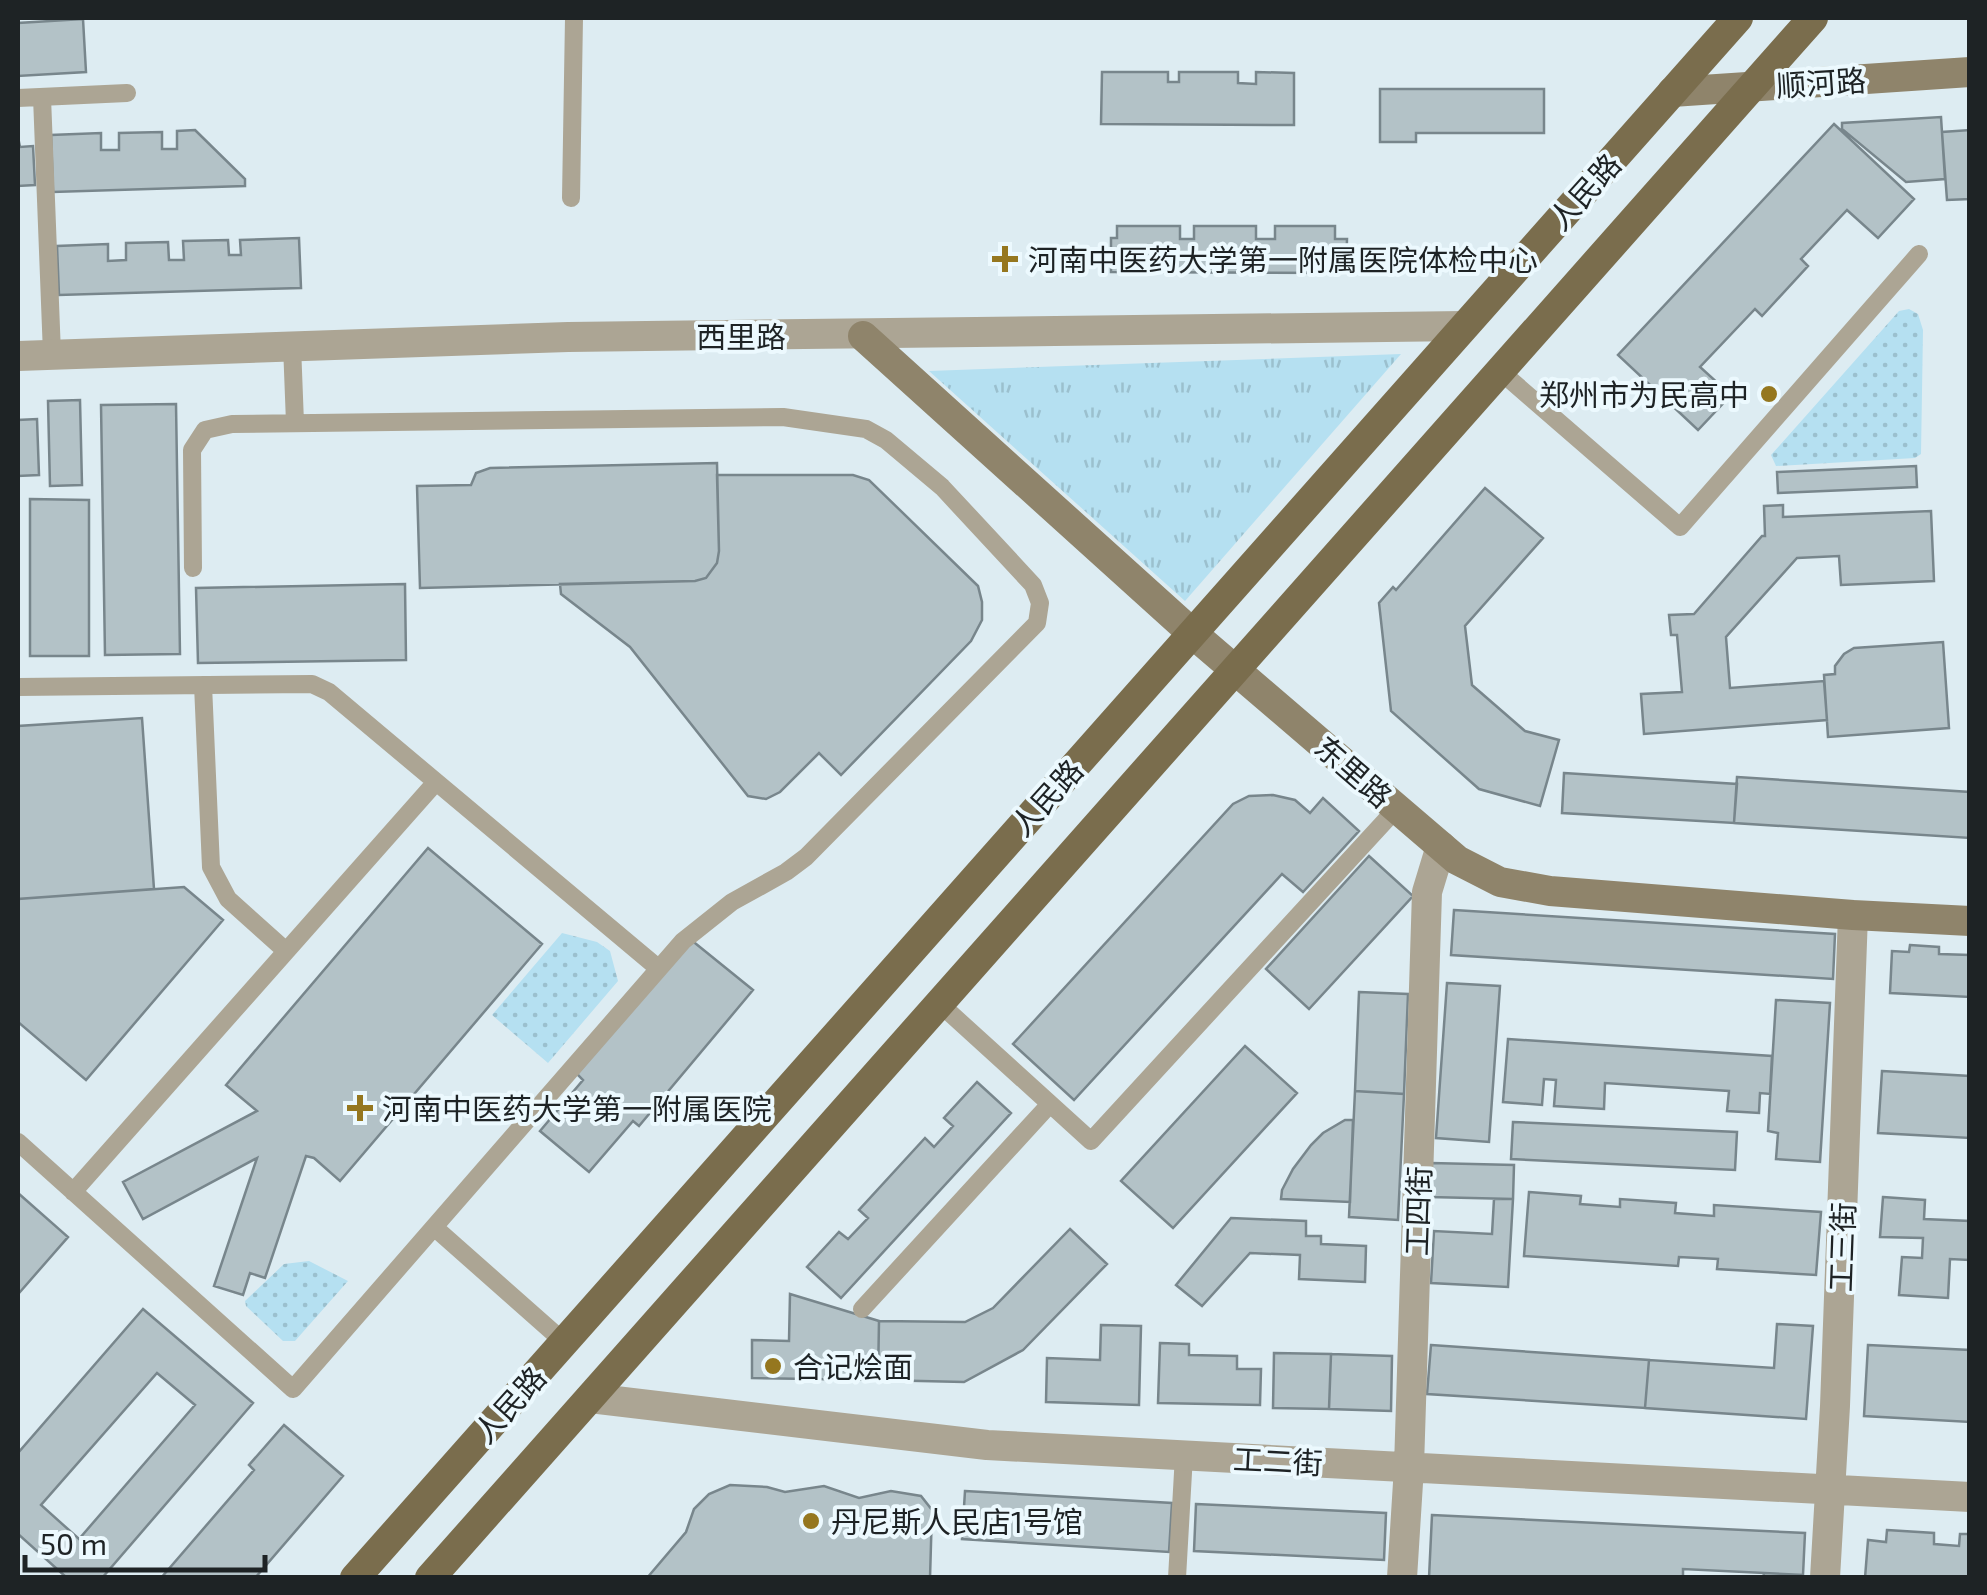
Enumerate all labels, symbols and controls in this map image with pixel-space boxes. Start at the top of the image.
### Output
street label: 顺河路 [1775,61,1867,103]
street label: 人民路 [1541,146,1627,236]
place label: 河南中医药大学第一附属医院体检中心 [1028,241,1538,277]
marker: 河南中医药大学第一附属医院体检中心 [992,246,1018,272]
street label: 西里路 [696,318,786,354]
place label: 郑州市为民高中 [1539,376,1749,412]
marker: 郑州市为民高中 [1758,383,1780,405]
street label: 东里路 [1308,728,1400,814]
street label: 人民路 [1003,752,1089,842]
place label: 河南中医药大学第一附属医院 [382,1090,772,1126]
marker: 河南中医药大学第一附属医院 [347,1095,373,1121]
street label: 工四街 [1397,1165,1437,1257]
street label: 工三街 [1821,1201,1861,1293]
place label: 合记烩面 [793,1348,913,1384]
marker: 合记烩面 [762,1355,784,1377]
street label: 人民路 [466,1359,552,1449]
street label: 工二街 [1232,1440,1324,1480]
place label: 丹尼斯人民店1号馆 [831,1503,1083,1539]
scale bar [25,1510,265,1572]
marker: 丹尼斯人民店1号馆 [800,1510,822,1532]
text: 50 m [40,1525,107,1561]

